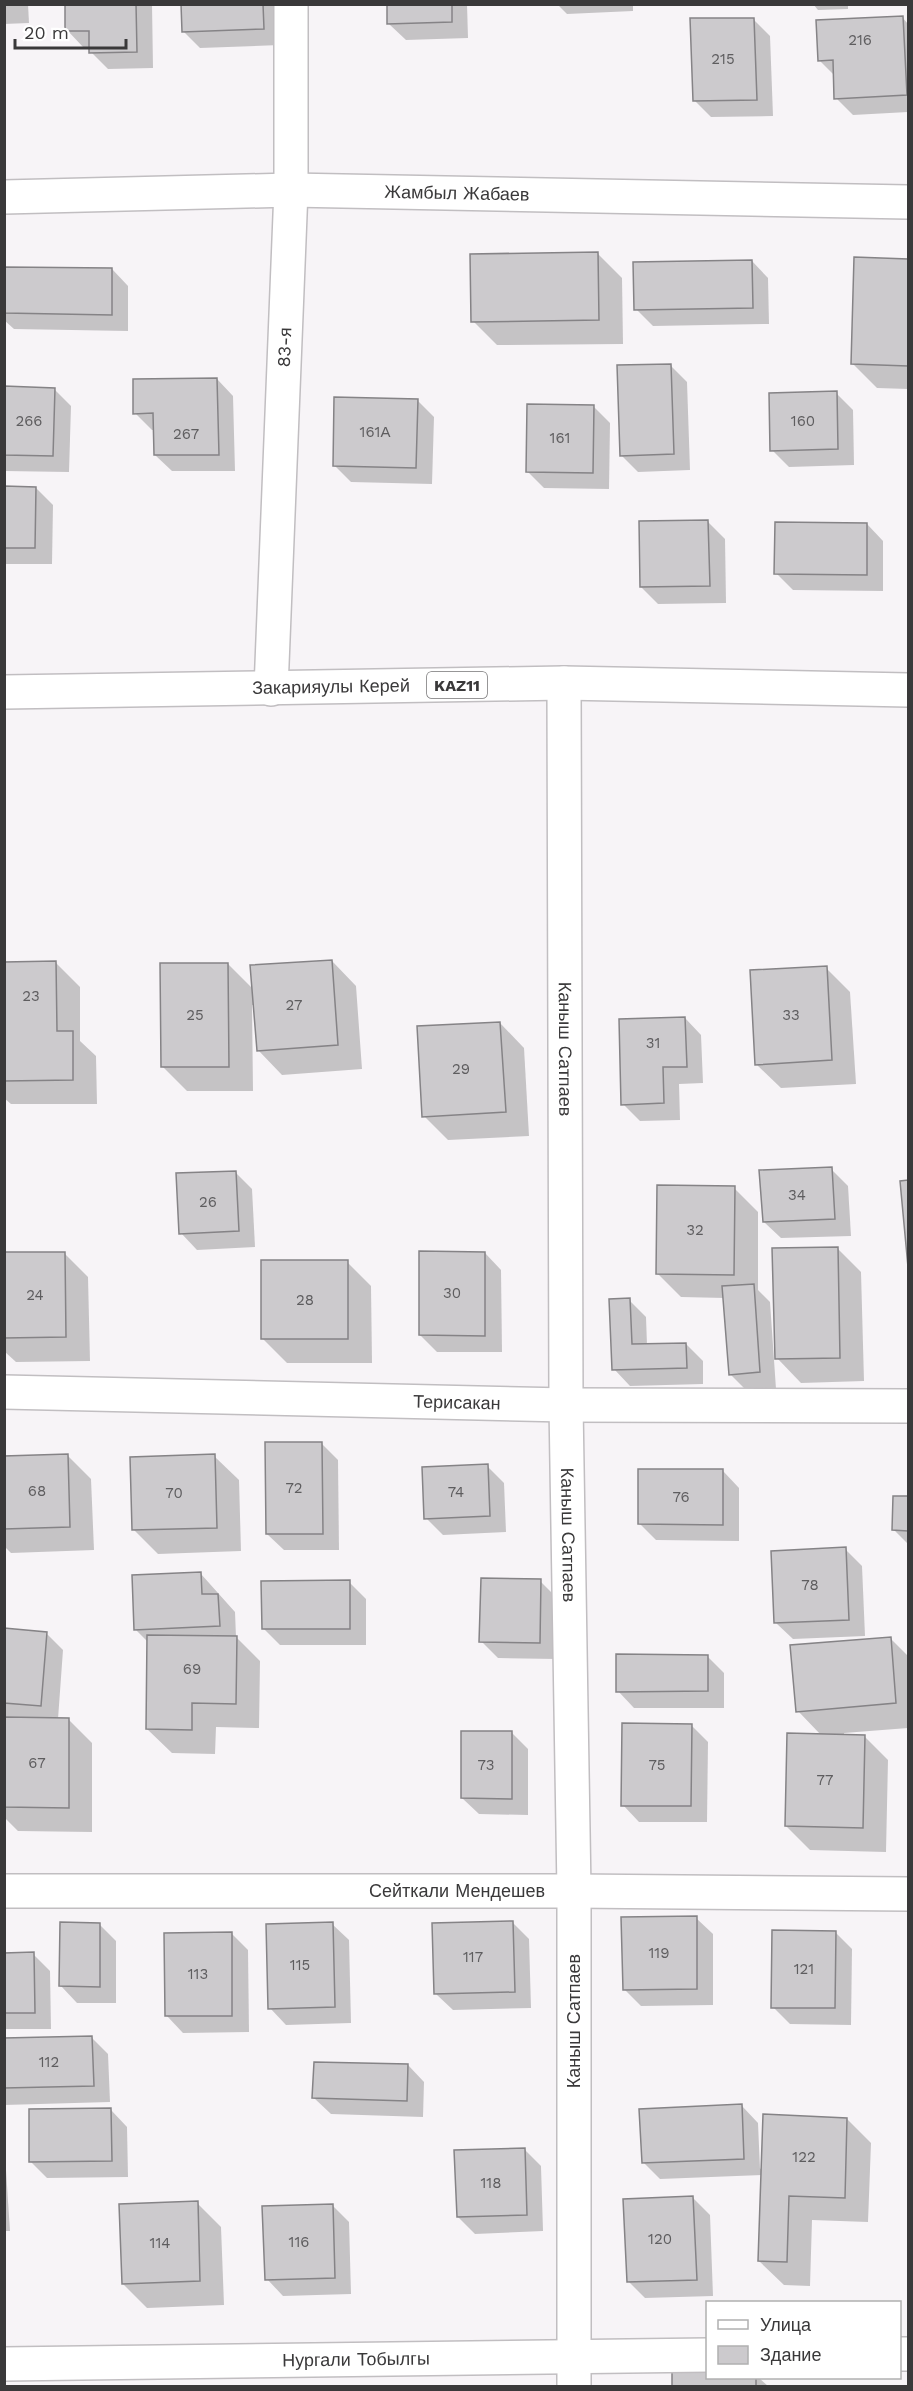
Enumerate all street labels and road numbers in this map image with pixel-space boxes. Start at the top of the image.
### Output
street label: Жамбыл Жабаев [384,181,530,205]
street label: 83-я [273,327,295,368]
road number: KAZ11 [427,672,487,698]
street label: Закарияулы Керей [252,674,410,698]
street label: Каныш Сатпаев [555,982,576,1116]
street label: Терисакан [413,1390,501,1413]
street label: Каныш Сатпаев [557,1468,580,1602]
street label: Сейткали Мендешев [369,1880,545,1901]
street label: Каныш Сатпаев [563,1954,584,2088]
street label: Нургали Тобылгы [282,2348,430,2370]

